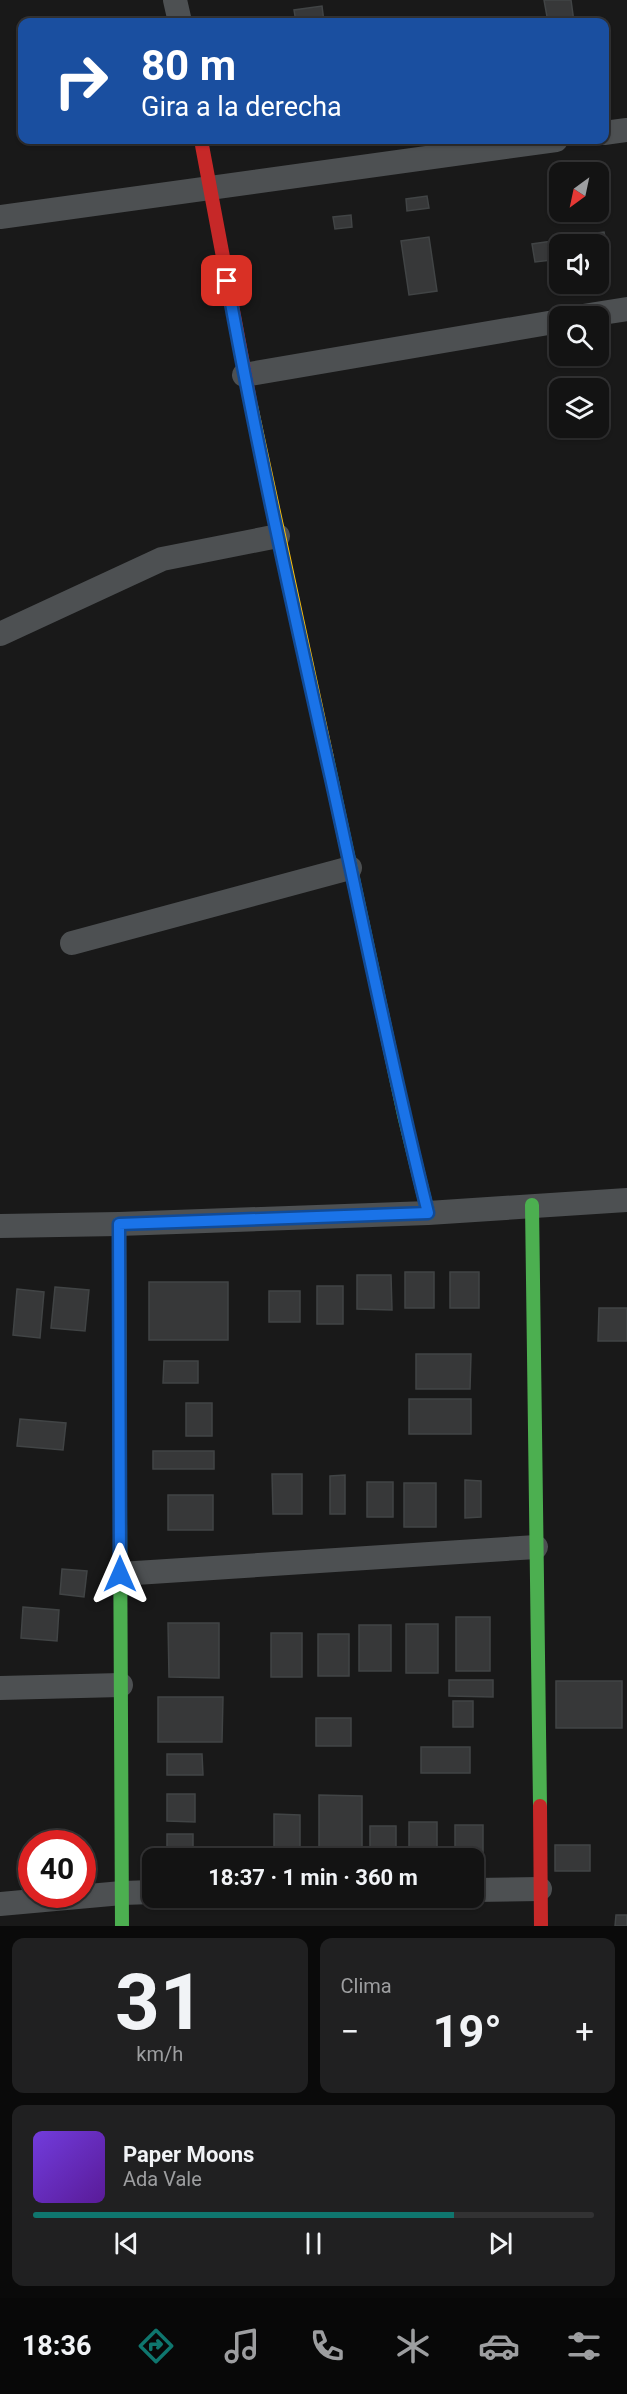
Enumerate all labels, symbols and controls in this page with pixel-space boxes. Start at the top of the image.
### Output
text: 80 m [141,41,236,90]
icon: right [42,42,120,120]
text: Gira a la derecha [141,91,342,123]
north arrow [549,162,609,222]
map controls [549,162,609,438]
button: sound [549,234,609,294]
pin [201,255,252,306]
icon: arrive [210,264,243,297]
button: search [549,306,609,366]
button: layers [549,378,609,438]
position arrow [88,1542,152,1606]
speed limit sign: 40 [18,1830,96,1908]
text: 18:37 · 1 min · 360 m [208,1865,418,1890]
text: 31 [115,1957,205,2048]
text: Clima [341,1974,392,1998]
text: 19° [433,2005,502,2058]
text: − [341,2012,359,2051]
text: + [575,2012,594,2051]
text: km/h [136,2042,183,2066]
text: Paper Moons [123,2142,254,2167]
text: Ada Vale [123,2167,202,2191]
icon: previous [110,2227,143,2260]
icon: pause [297,2227,330,2260]
icon: next [484,2227,517,2260]
icon: directions [135,2325,177,2367]
icon: music [221,2325,263,2367]
icon: phone [306,2325,348,2367]
icon: climate [392,2325,434,2367]
icon: car [478,2325,520,2367]
icon: filters [563,2325,605,2367]
text: 18:36 [22,2330,91,2362]

